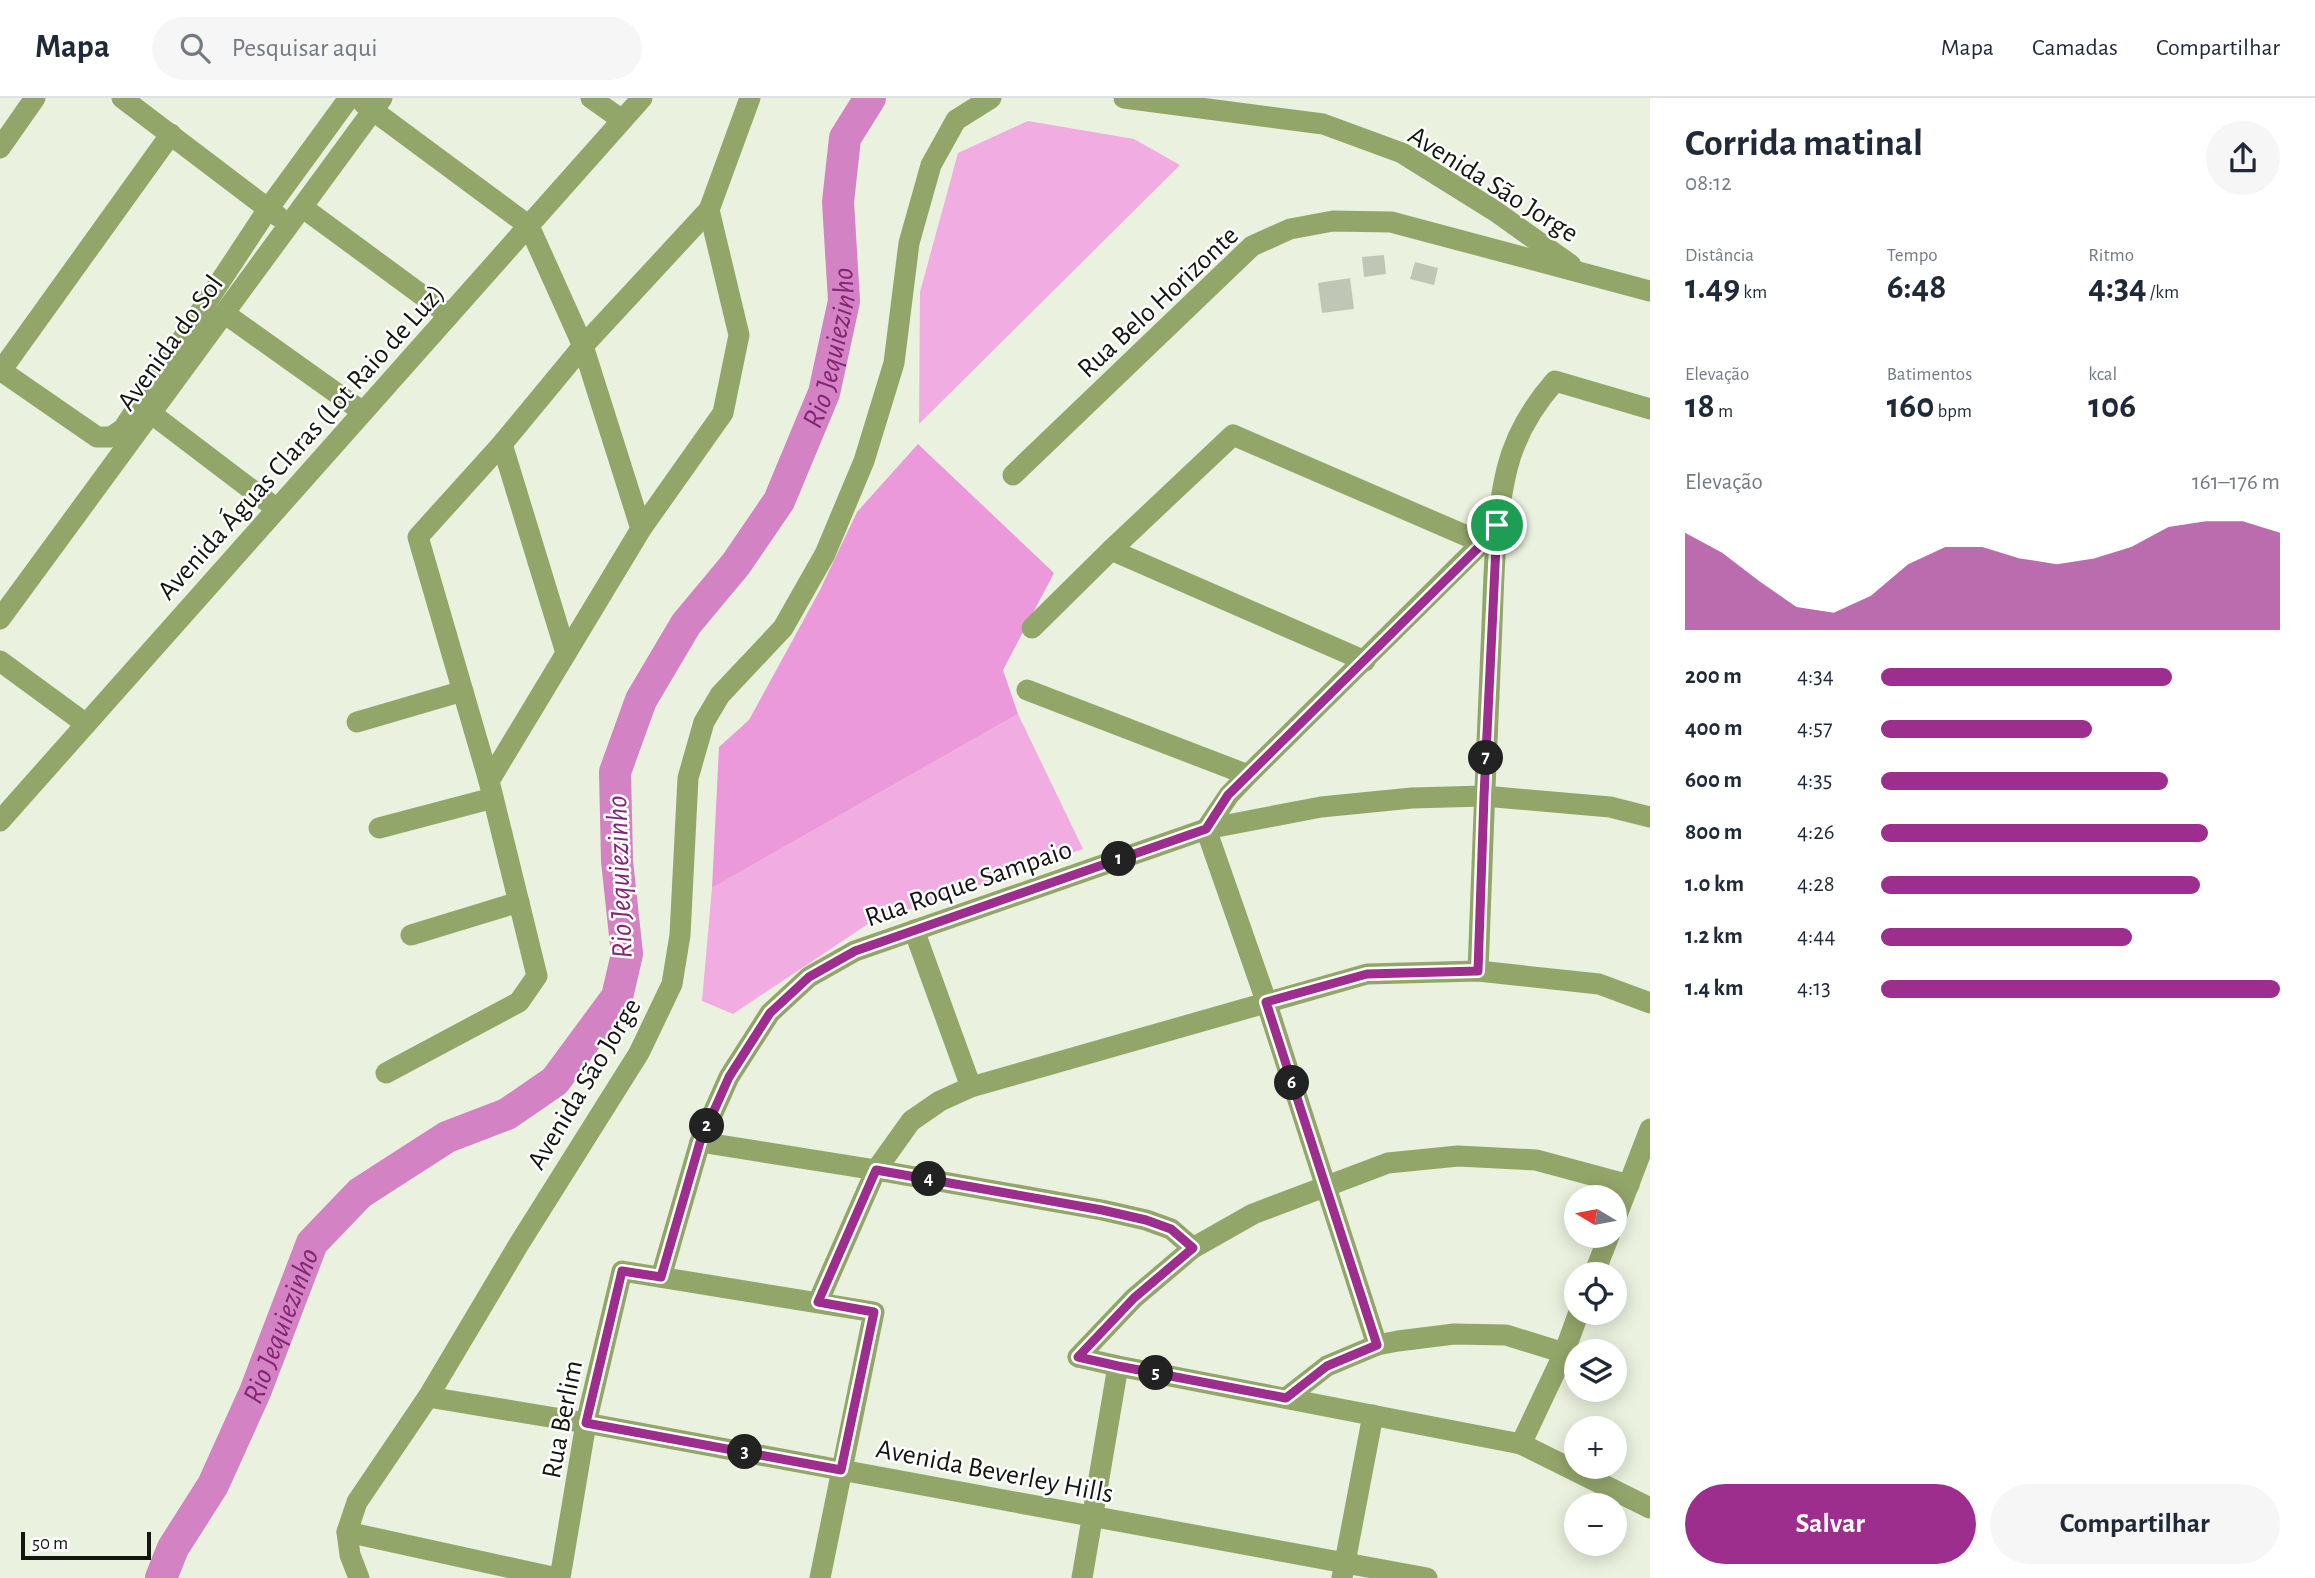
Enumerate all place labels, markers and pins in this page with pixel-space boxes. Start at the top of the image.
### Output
pin [1467,495,1527,555]
pin: 7 [1468,740,1504,776]
pin: 1 [1102,842,1136,876]
pin: 6 [1274,1066,1310,1100]
pin: 2 [690,1108,724,1144]
pin: 4 [912,1162,946,1196]
pin: 5 [1138,1356,1174,1390]
pin: 3 [728,1434,762,1470]

